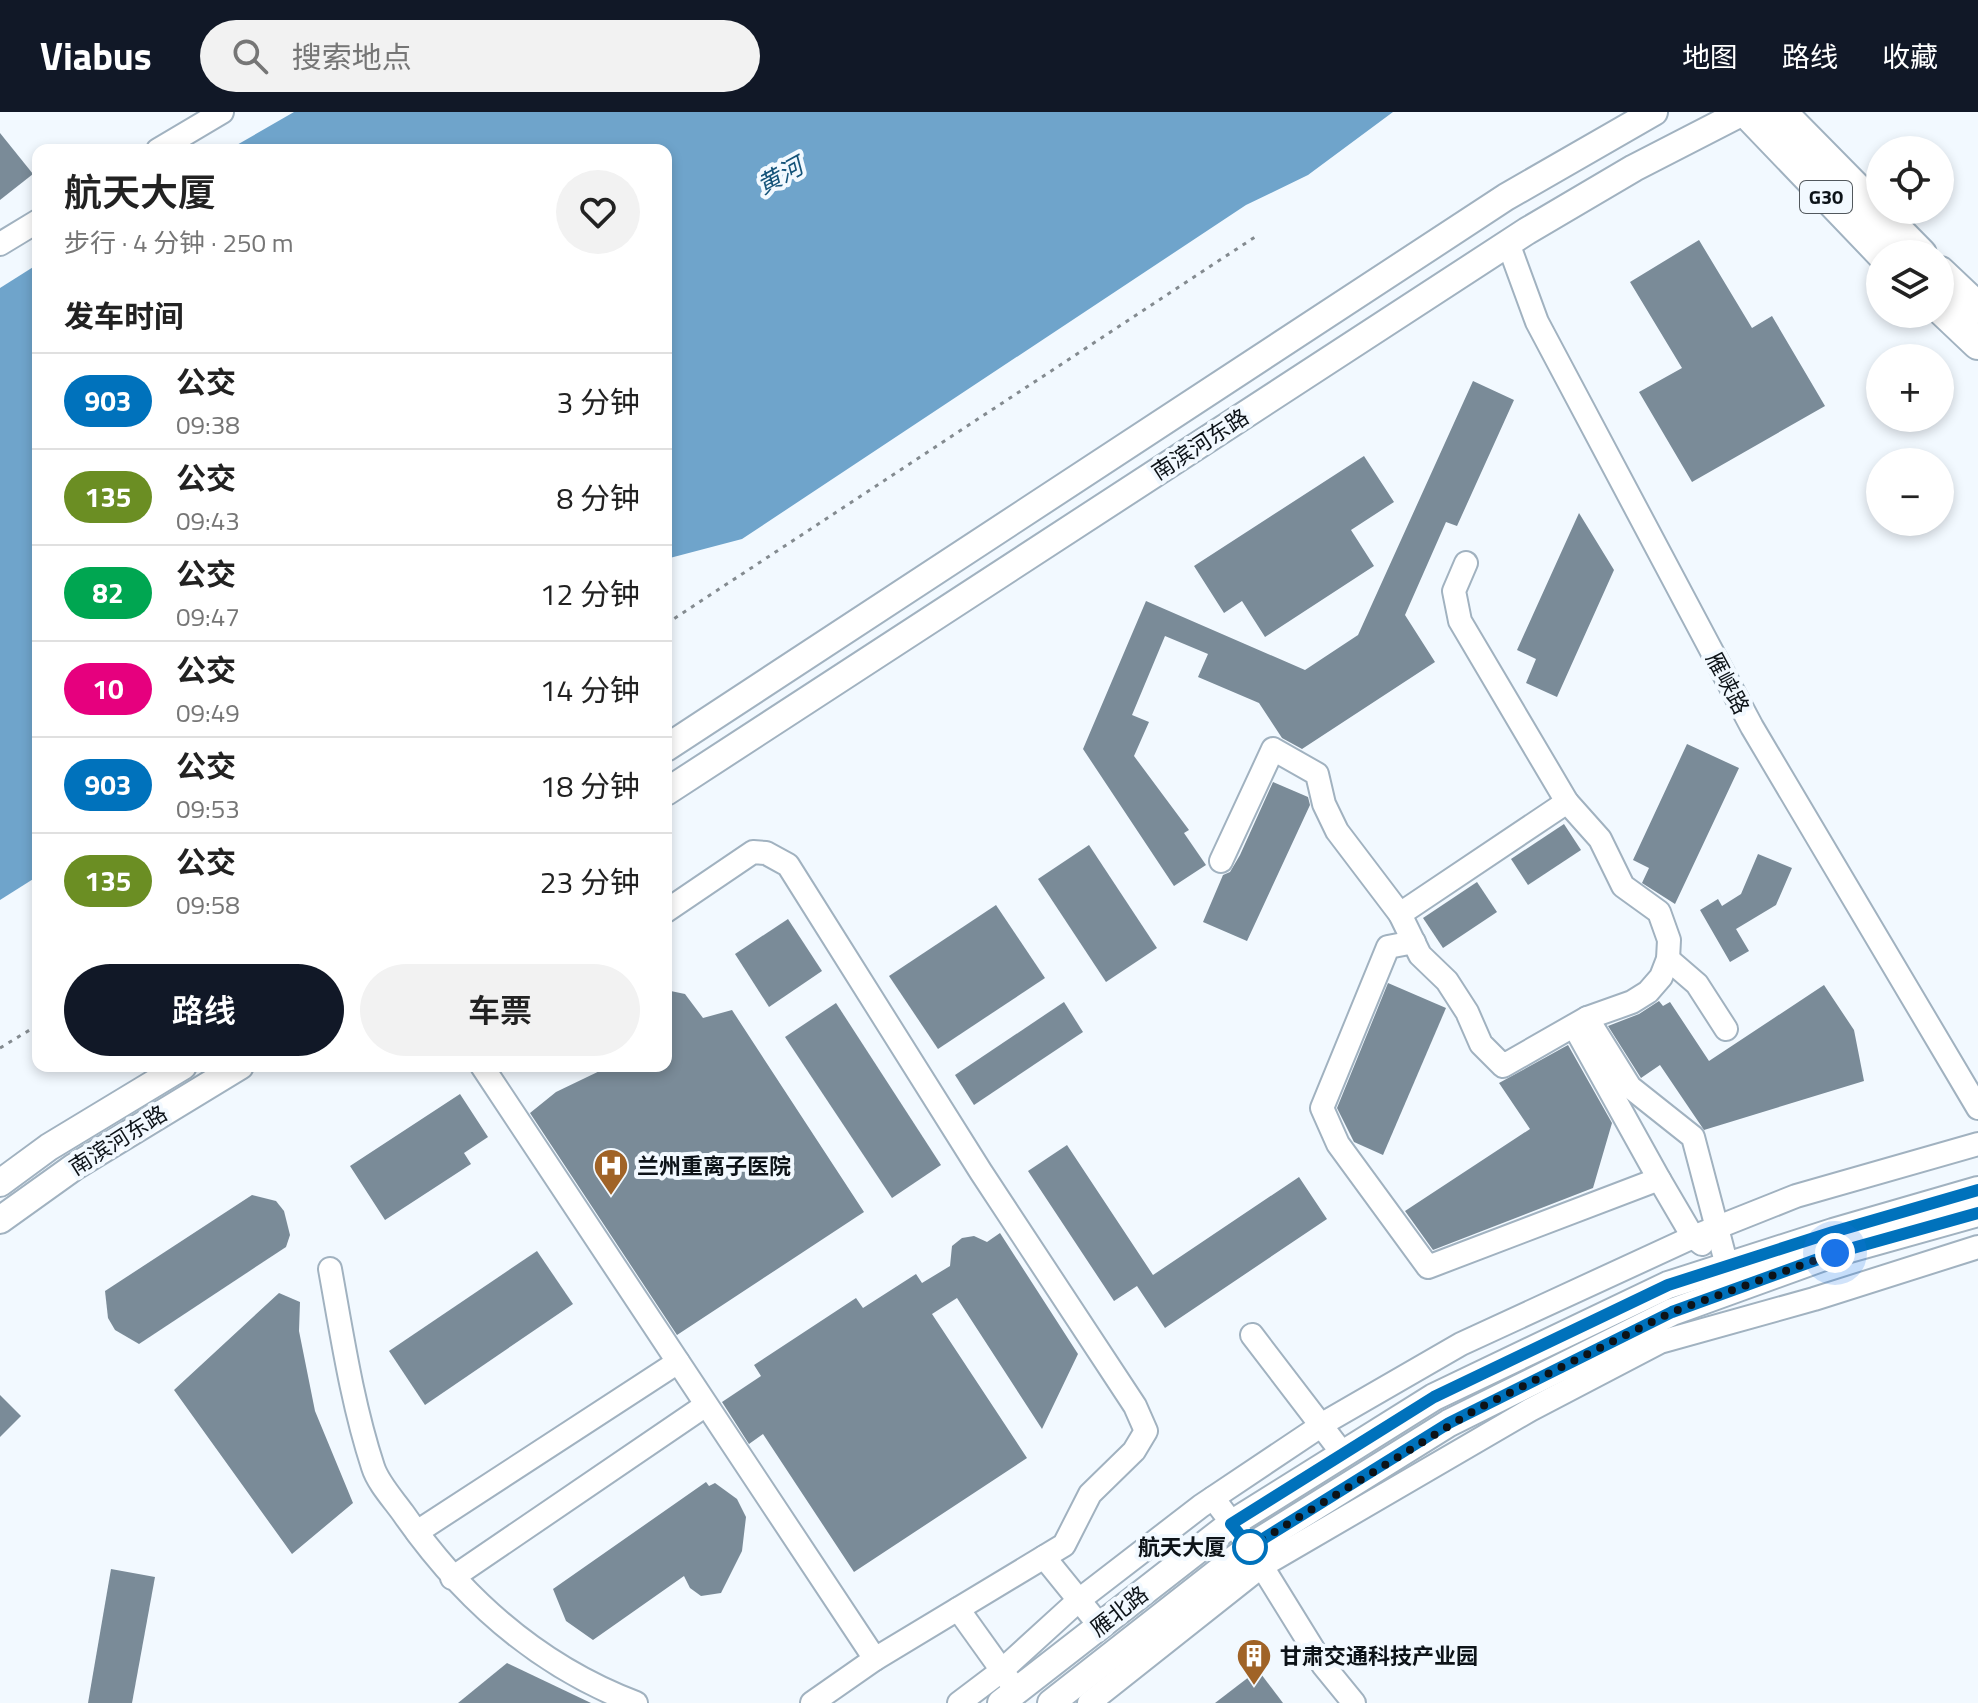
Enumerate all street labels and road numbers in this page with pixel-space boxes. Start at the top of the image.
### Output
road number: G30 [1800,181,1852,213]
street label: 南滨河东路 [1145,400,1255,488]
street label: 雁峡路 [1697,646,1759,720]
street label: 南滨河东路 [62,1096,174,1184]
street label: 雁北路 [1083,1577,1155,1645]

